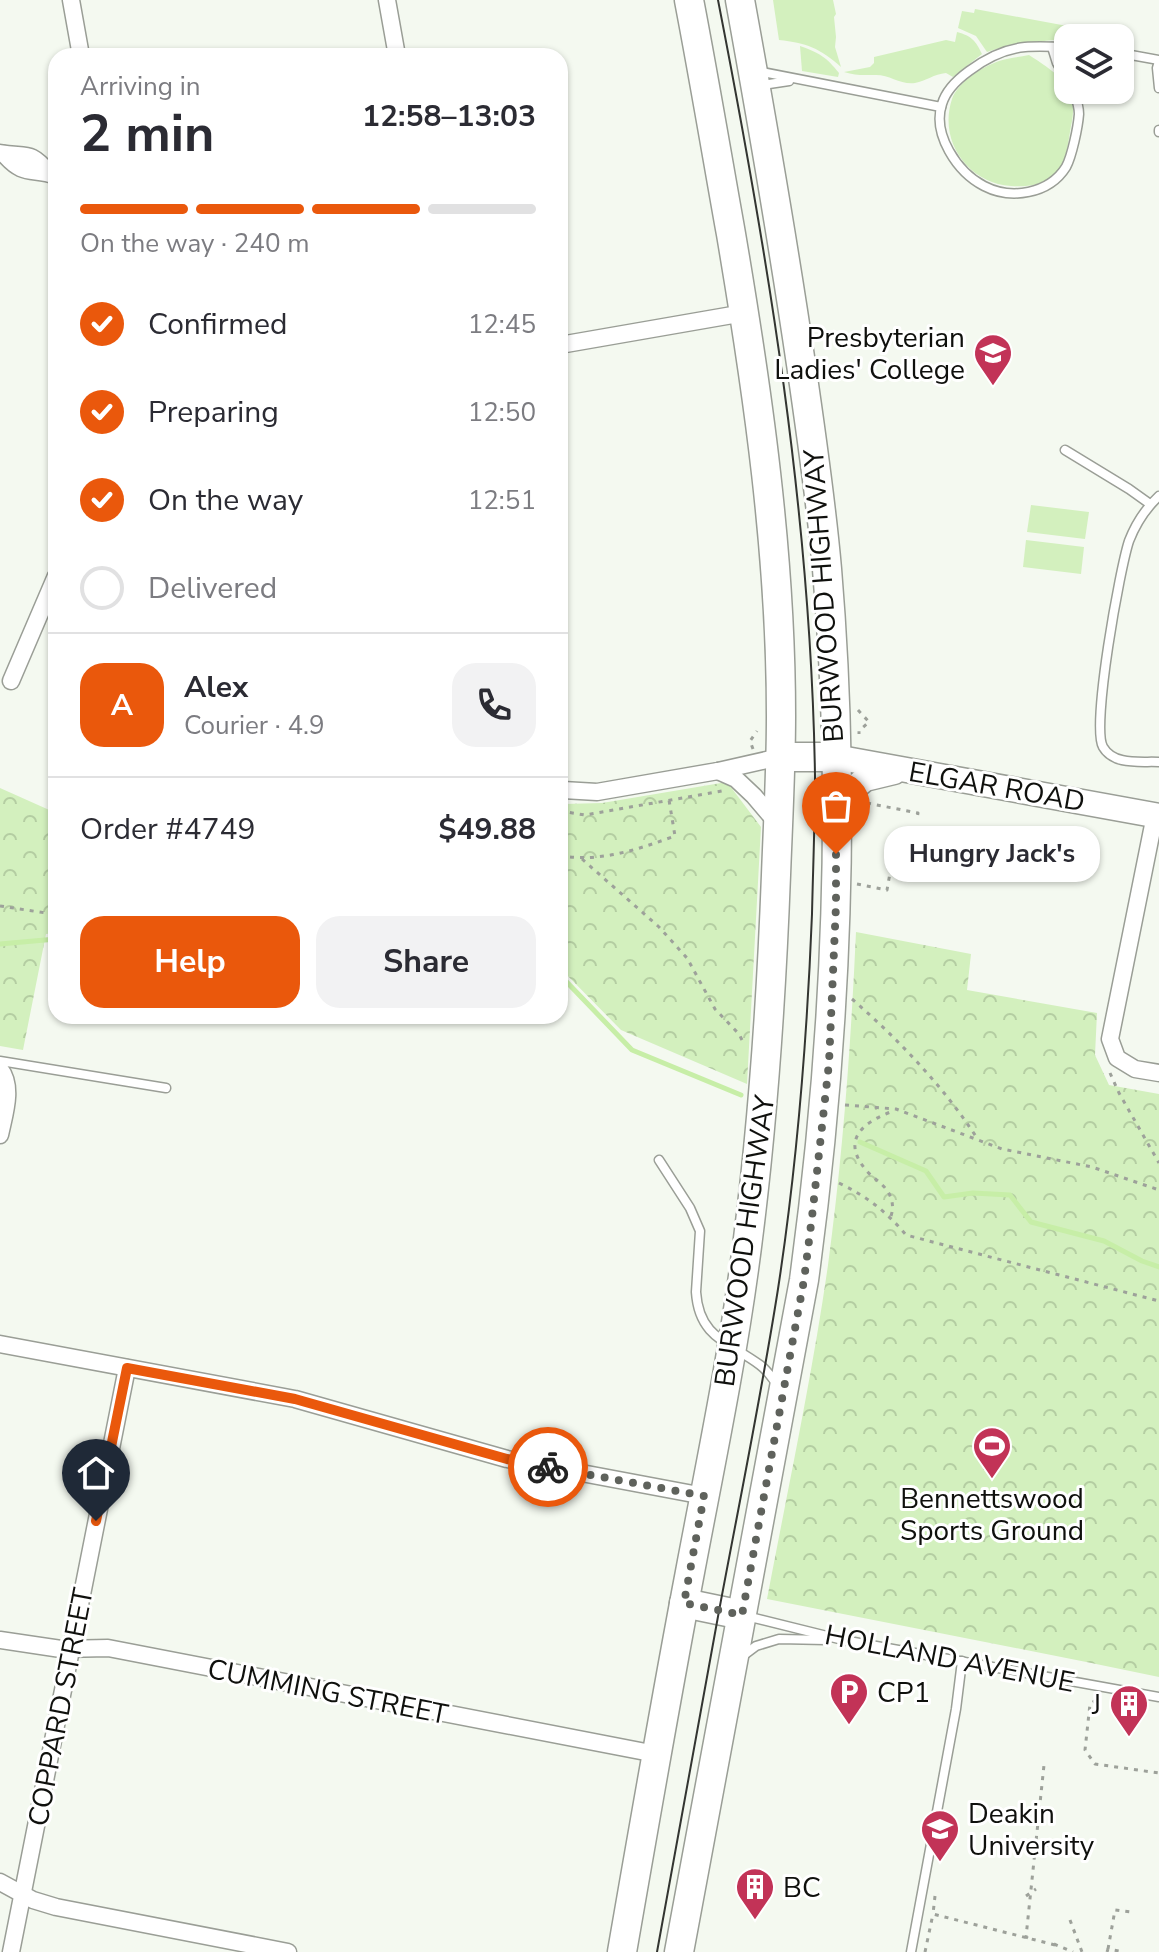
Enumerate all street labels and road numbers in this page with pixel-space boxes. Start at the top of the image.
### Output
street label: BURWOOD HIGHWAY [795,447,853,744]
street label: ELGAR ROAD [906,753,1088,821]
street label: BURWOOD HIGHWAY [706,1092,784,1389]
street label: COPPARD STREET [19,1585,103,1830]
street label: HOLLAND AVENUE [822,1616,1078,1702]
street label: CUMMING STREET [204,1650,451,1734]

